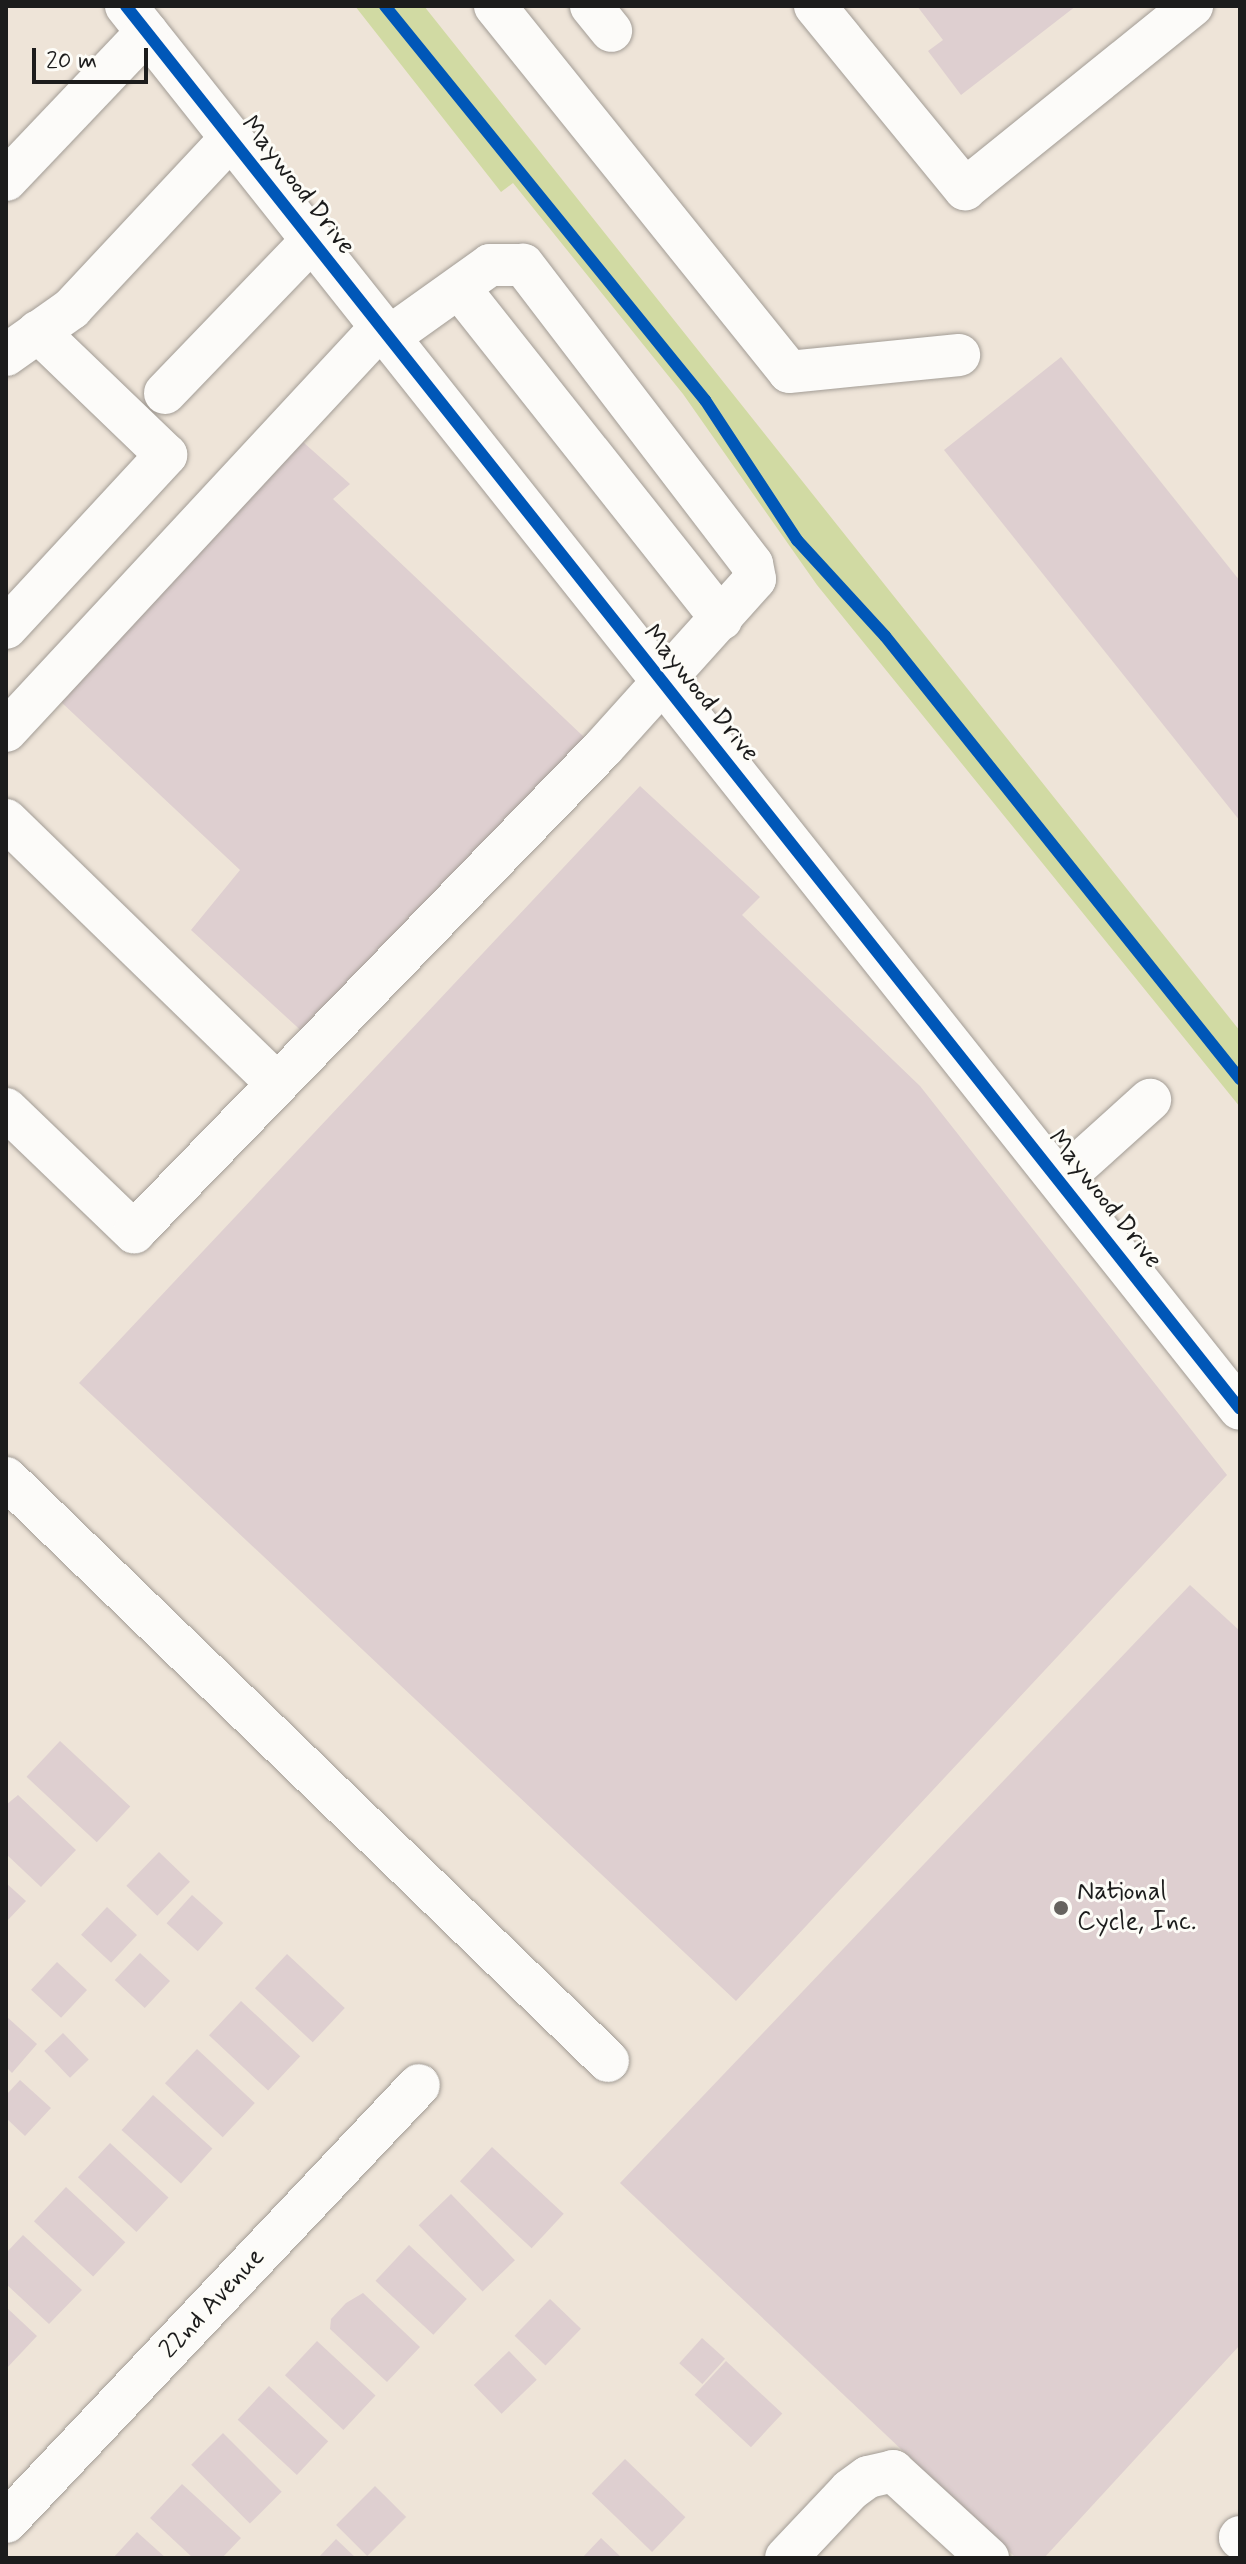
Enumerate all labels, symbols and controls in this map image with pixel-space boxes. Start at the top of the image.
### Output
scale bar [36,32,152,82]
text: 20 m [46,46,97,77]
street label: Maywood Drive [234,111,360,261]
street label: Maywood Drive [636,620,764,768]
street label: Maywood Drive [1041,1125,1167,1275]
place label: National Cycle, Inc. [1077,1877,1195,1938]
marker: National Cycle, Inc. [1052,1899,1070,1917]
street label: 22nd Avenue [153,2242,273,2366]

